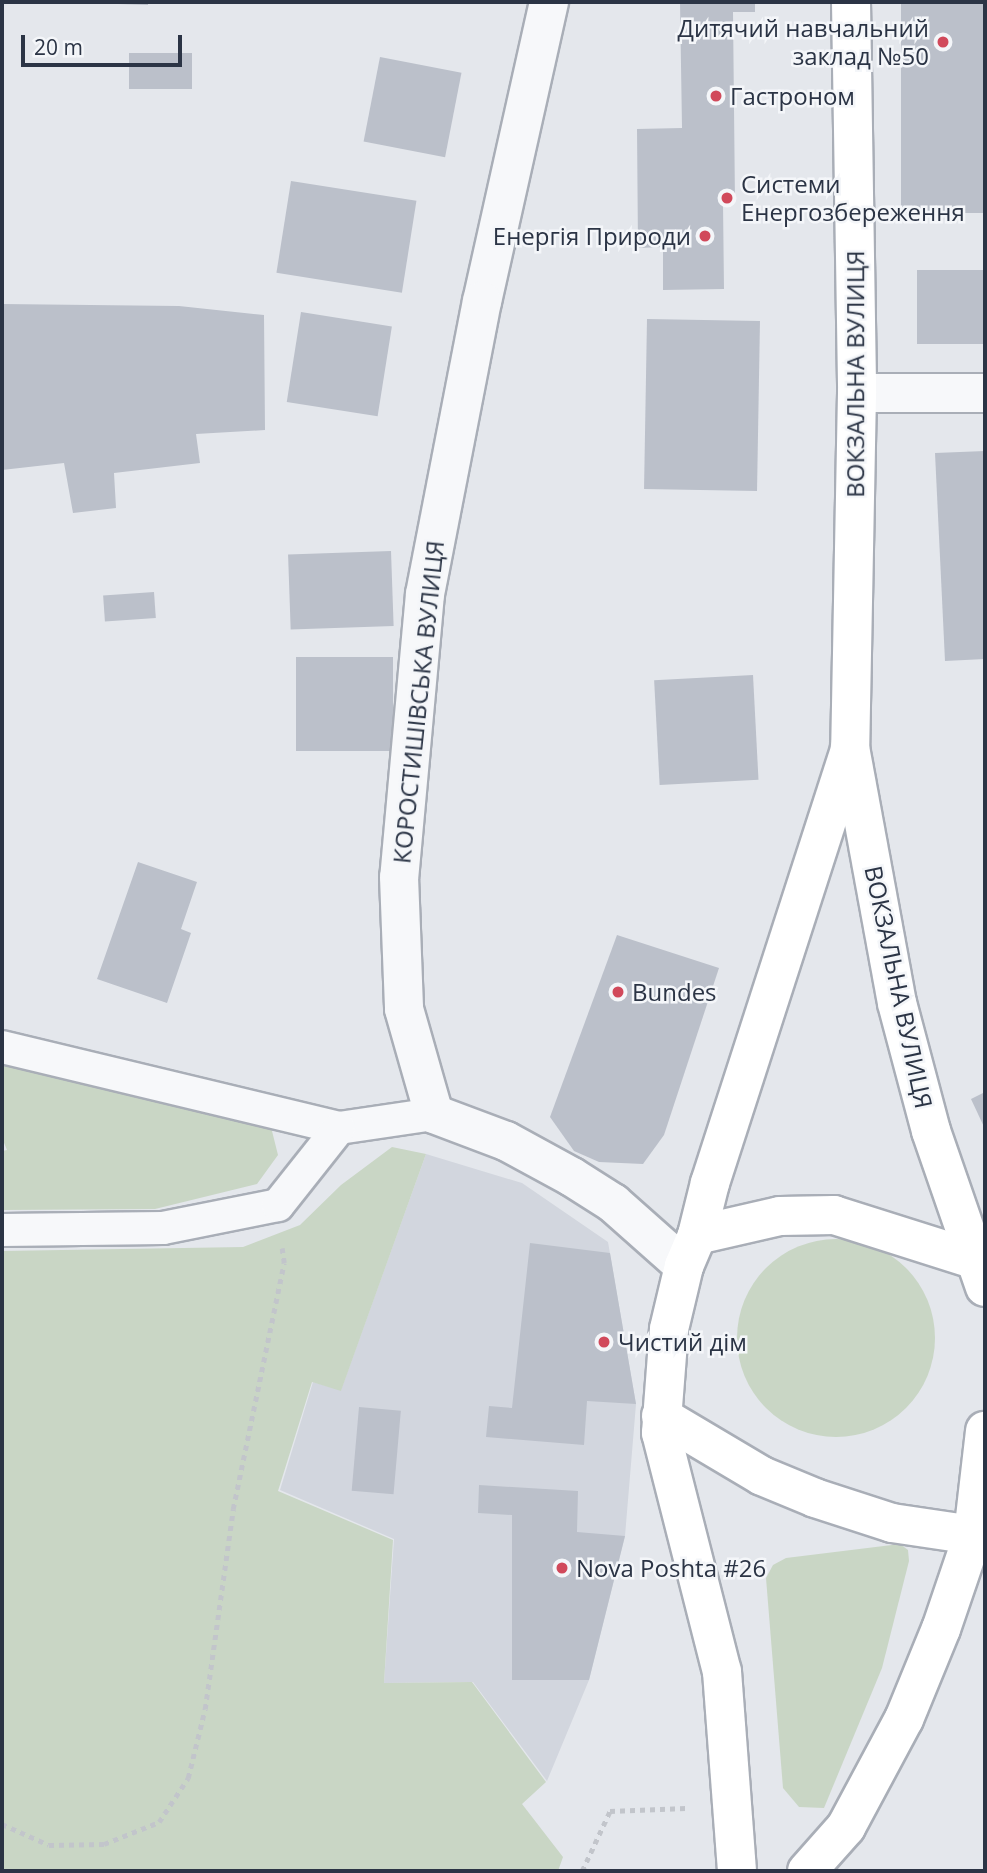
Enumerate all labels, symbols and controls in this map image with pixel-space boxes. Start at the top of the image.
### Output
place label: Дитячий навчальний заклад №50 [678,14,929,70]
scale bar [24,21,186,65]
text: 20 m [34,33,83,61]
marker: Дитячий навчальний заклад №50 [935,34,951,50]
place label: Гастроном [730,82,855,110]
marker: Гастроном [708,88,724,104]
place label: Системи Енергозбереження [741,170,965,226]
marker: Системи Енергозбереження [719,190,735,206]
place label: Енергія Природи [493,222,691,250]
marker: Енергія Природи [697,228,713,244]
street label: ВОКЗАЛЬНА ВУЛИЦЯ [841,250,869,498]
street label: КОРОСТИШІВСЬКА ВУЛИЦЯ [387,539,449,865]
street label: ВОКЗАЛЬНА ВУЛИЦЯ [859,863,939,1111]
place label: Bundes [632,978,717,1006]
marker: Bundes [610,984,626,1000]
place label: Чистий дім [618,1328,747,1356]
marker: Чистий дім [596,1334,612,1350]
place label: Nova Poshta #26 [576,1554,766,1582]
marker: Nova Poshta #26 [554,1560,570,1576]

